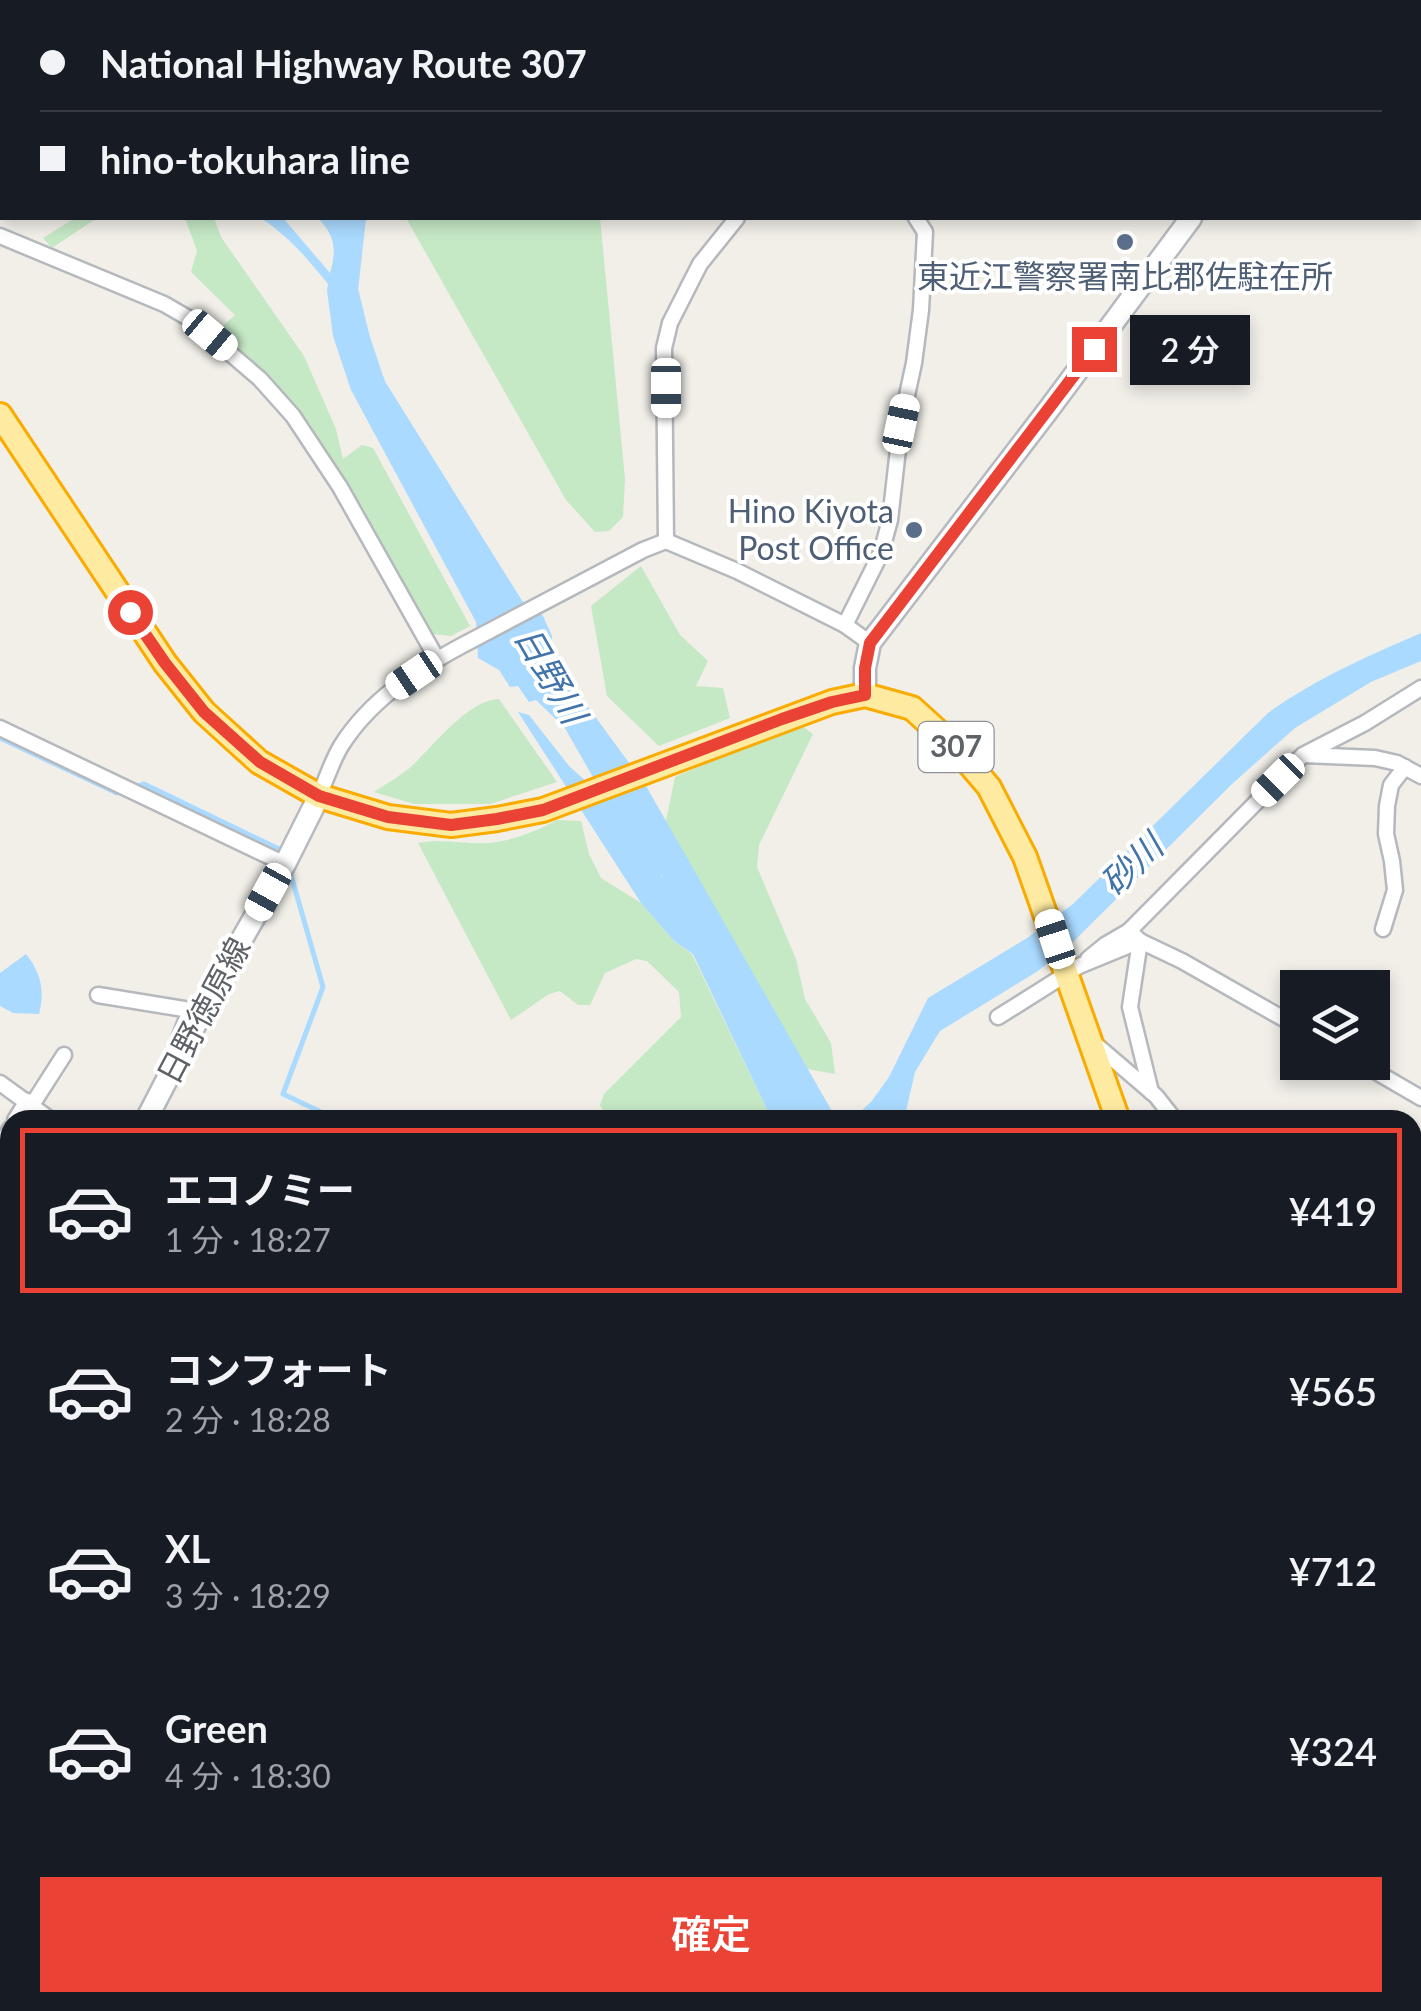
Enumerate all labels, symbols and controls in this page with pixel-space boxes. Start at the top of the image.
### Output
text: National Highway Route 307 [100,40,587,86]
text: hino-tokuhara line [100,136,410,182]
marker: 東近江警察署南比郡佐駐在所 [1114,231,1136,253]
place label: 東近江警察署南比郡佐駐在所 [917,256,1333,295]
car [177,304,243,366]
callout: 2 分 [1129,314,1249,384]
route end [1072,327,1117,372]
text: 2 分 [1161,330,1219,369]
car [651,358,681,418]
car [880,392,922,456]
place label: Hino Kiyota Post Office [728,491,894,567]
marker: Hino Kiyota Post Office [903,519,925,541]
route start [108,590,153,635]
water label: 日野川 [507,618,598,733]
car [381,646,447,704]
road number: 307 [918,722,994,772]
car [1246,748,1310,812]
water label: 砂川 [1091,821,1173,903]
car [240,858,296,926]
car [1031,906,1079,972]
street label: 日野徳原線 [148,930,257,1090]
map controls [1280,970,1390,1080]
button: layers [1280,970,1390,1080]
icon: car [45,1166,135,1256]
text: エコノミー [165,1166,355,1212]
text: ¥419 [1289,1188,1377,1234]
text: 1 分 · 18:27 [165,1220,331,1259]
icon: car [45,1346,135,1436]
text: コンフォート [165,1346,392,1392]
text: ¥565 [1289,1368,1377,1414]
text: 2 分 · 18:28 [165,1400,331,1439]
text: XL [165,1525,210,1571]
icon: car [45,1526,135,1616]
text: ¥712 [1289,1548,1377,1594]
text: 3 分 · 18:29 [165,1576,331,1615]
text: Green [165,1705,268,1751]
icon: car [45,1706,135,1796]
text: ¥324 [1289,1728,1377,1774]
text: 4 分 · 18:30 [165,1756,331,1795]
button: 確定 [40,1877,1382,1992]

